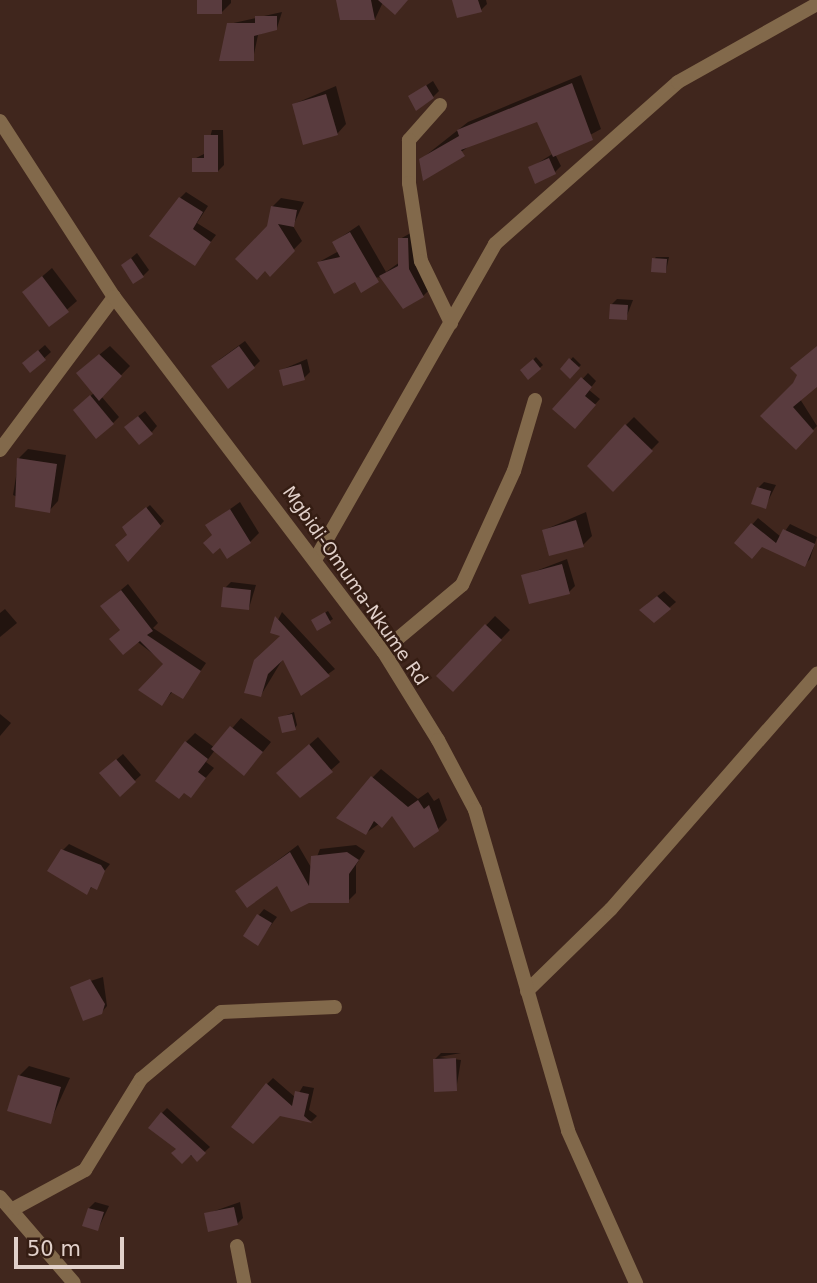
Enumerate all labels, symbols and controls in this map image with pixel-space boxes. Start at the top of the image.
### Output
street label: Mgbidi-Omuma-Nkume Rd [278,482,432,690]
scale bar [18,1224,128,1268]
text: 50 m [27,1237,81,1261]

